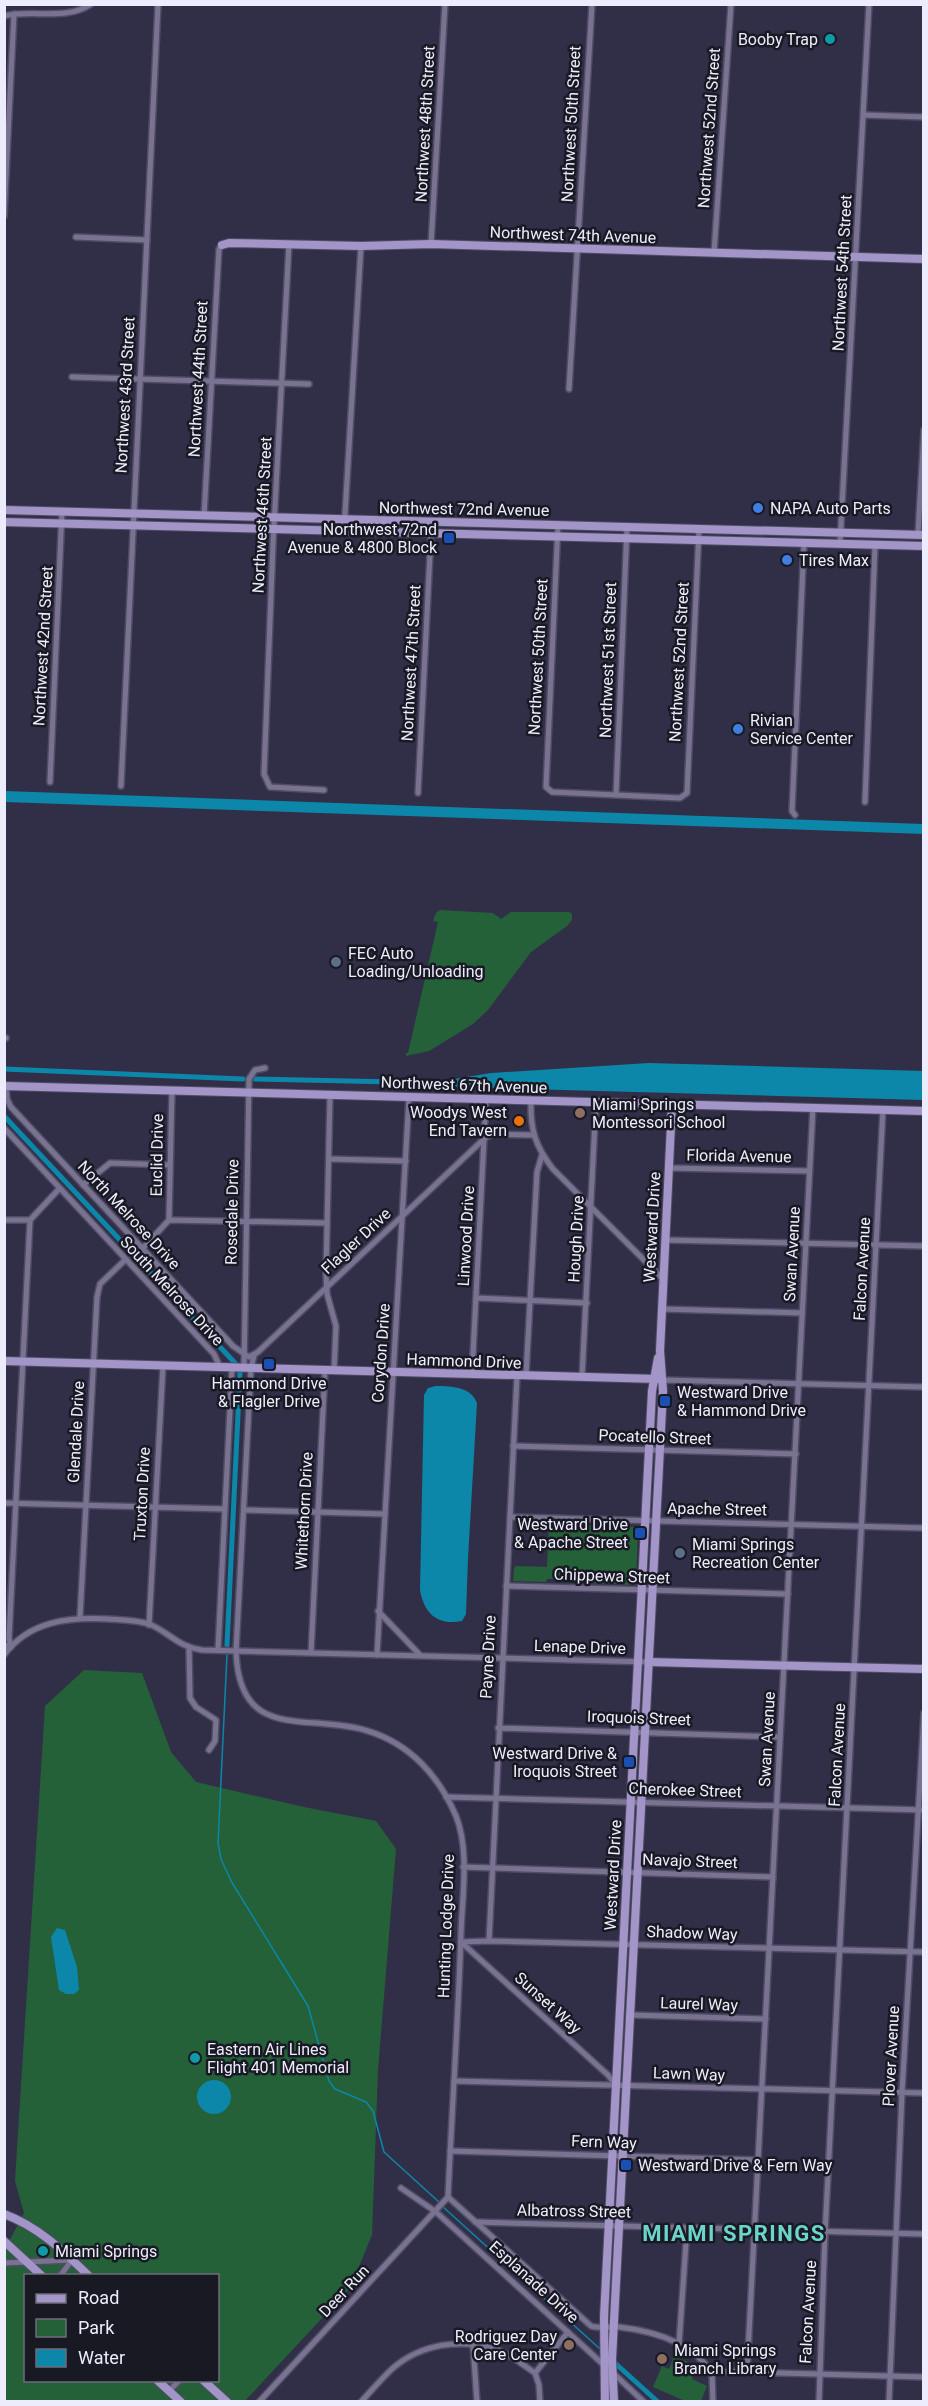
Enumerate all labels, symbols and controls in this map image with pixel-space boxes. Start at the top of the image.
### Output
place label: Booby Trap [738,30,818,49]
marker: Booby Trap [823,32,837,46]
street label: Northwest 48th Street [411,45,439,203]
street label: Northwest 50th Street [557,45,585,203]
street label: Northwest 52nd Street [694,47,724,209]
street label: Northwest 54th Street [828,194,856,352]
street label: Northwest 74th Avenue [489,223,657,247]
street label: Northwest 44th Street [184,300,212,458]
street label: Northwest 43rd Street [111,316,139,474]
street label: Northwest 46th Street [248,436,276,594]
street label: Northwest 72nd Avenue [379,498,549,520]
place label: NAPA Auto Parts [770,499,891,518]
marker: NAPA Auto Parts [751,501,765,515]
place label: Northwest 72nd Avenue & 4800 Block [287,520,438,557]
marker: Northwest 72nd Avenue & 4800 Block [442,531,456,545]
place label: Tires Max [799,551,869,570]
marker: Tires Max [780,553,794,567]
street label: Northwest 42nd Street [29,565,57,727]
street label: Northwest 50th Street [524,578,552,736]
street label: Northwest 52nd Street [665,581,693,743]
street label: Northwest 51st Street [596,582,620,738]
street label: Northwest 47th Street [397,584,425,742]
place label: Rivian Service Center [750,711,853,748]
marker: Rivian Service Center [731,722,745,736]
place label: FEC Auto Loading/Unloading [348,944,483,981]
marker: FEC Auto Loading/Unloading [329,955,343,969]
street label: Northwest 67th Avenue [380,1073,548,1097]
place label: Miami Springs Montessori School [592,1095,725,1132]
place label: Woodys West End Tavern [410,1103,507,1140]
marker: Miami Springs Montessori School [573,1106,587,1120]
street label: Euclid Drive [147,1113,167,1197]
marker: Woodys West End Tavern [512,1114,526,1128]
street label: Florida Avenue [686,1146,792,1166]
street label: North Melrose Drive [74,1157,184,1273]
street label: Rosedale Drive [222,1159,242,1265]
street label: Westward Drive [640,1171,664,1283]
street label: Linwood Drive [454,1185,478,1287]
street label: Hough Drive [564,1195,588,1283]
street label: Flagler Drive [317,1204,395,1278]
street label: Swan Avenue [780,1206,804,1302]
street label: Falcon Avenue [850,1217,874,1321]
street label: South Melrose Drive [116,1232,228,1350]
street label: Corydon Drive [368,1303,394,1403]
street label: Hammond Drive [406,1349,522,1373]
marker: Hammond Drive & Flagler Drive [262,1357,276,1371]
place label: Hammond Drive & Flagler Drive [211,1374,327,1411]
street label: Glendale Drive [64,1381,88,1483]
place label: Westward Drive & Hammond Drive [677,1383,806,1420]
marker: Westward Drive & Hammond Drive [658,1394,672,1408]
street label: Pocatello Street [598,1426,712,1448]
street label: Truxton Drive [130,1447,154,1541]
street label: Whitethorn Drive [291,1452,317,1570]
street label: Apache Street [667,1499,767,1519]
place label: Westward Drive & Apache Street [514,1515,628,1552]
marker: Westward Drive & Apache Street [633,1526,647,1540]
place label: Miami Springs Recreation Center [692,1535,820,1572]
marker: Miami Springs Recreation Center [673,1546,687,1560]
street label: Chippewa Street [553,1564,671,1588]
street label: Payne Drive [476,1615,500,1699]
street label: Lenape Drive [534,1636,626,1658]
street label: Swan Avenue [755,1691,779,1787]
street label: Falcon Avenue [825,1703,849,1807]
street label: Iroquois Street [587,1707,691,1729]
place label: Westward Drive & Iroquois Street [492,1744,617,1781]
marker: Westward Drive & Iroquois Street [622,1755,636,1769]
street label: Cherokee Street [628,1779,742,1801]
street label: Westward Drive [601,1819,625,1931]
street label: Navajo Street [642,1850,738,1872]
street label: Hunting Lodge Drive [434,1854,458,1998]
street label: Shadow Way [646,1922,738,1944]
street label: Sunset Way [511,1968,586,2038]
street label: Laurel Way [660,1993,739,2015]
street label: Plover Avenue [879,2005,903,2107]
place label: Eastern Air Lines Flight 401 Memorial [207,2040,349,2077]
marker: Eastern Air Lines Flight 401 Memorial [188,2051,202,2065]
street label: Lawn Way [653,2063,726,2085]
street label: Fern Way [571,2131,637,2153]
place label: Westward Drive & Fern Way [638,2156,833,2175]
marker: Westward Drive & Fern Way [619,2158,633,2172]
street label: Albatross Street [517,2201,631,2221]
district label: MIAMI SPRINGS [642,2221,826,2246]
street label: Esplanade Drive [485,2237,583,2327]
place label: Miami Springs [55,2242,157,2261]
marker: Miami Springs [36,2244,50,2258]
street label: Falcon Avenue [796,2260,820,2364]
street label: Deer Run [315,2261,373,2321]
legend [24,2274,219,2382]
text: Road [78,2287,119,2308]
text: Park [78,2317,115,2338]
place label: Rodriguez Day Care Center [455,2327,558,2364]
marker: Rodriguez Day Care Center [562,2338,576,2352]
place label: Miami Springs Branch Library [674,2341,777,2378]
text: Water [78,2347,125,2368]
marker: Miami Springs Branch Library [655,2352,669,2366]

